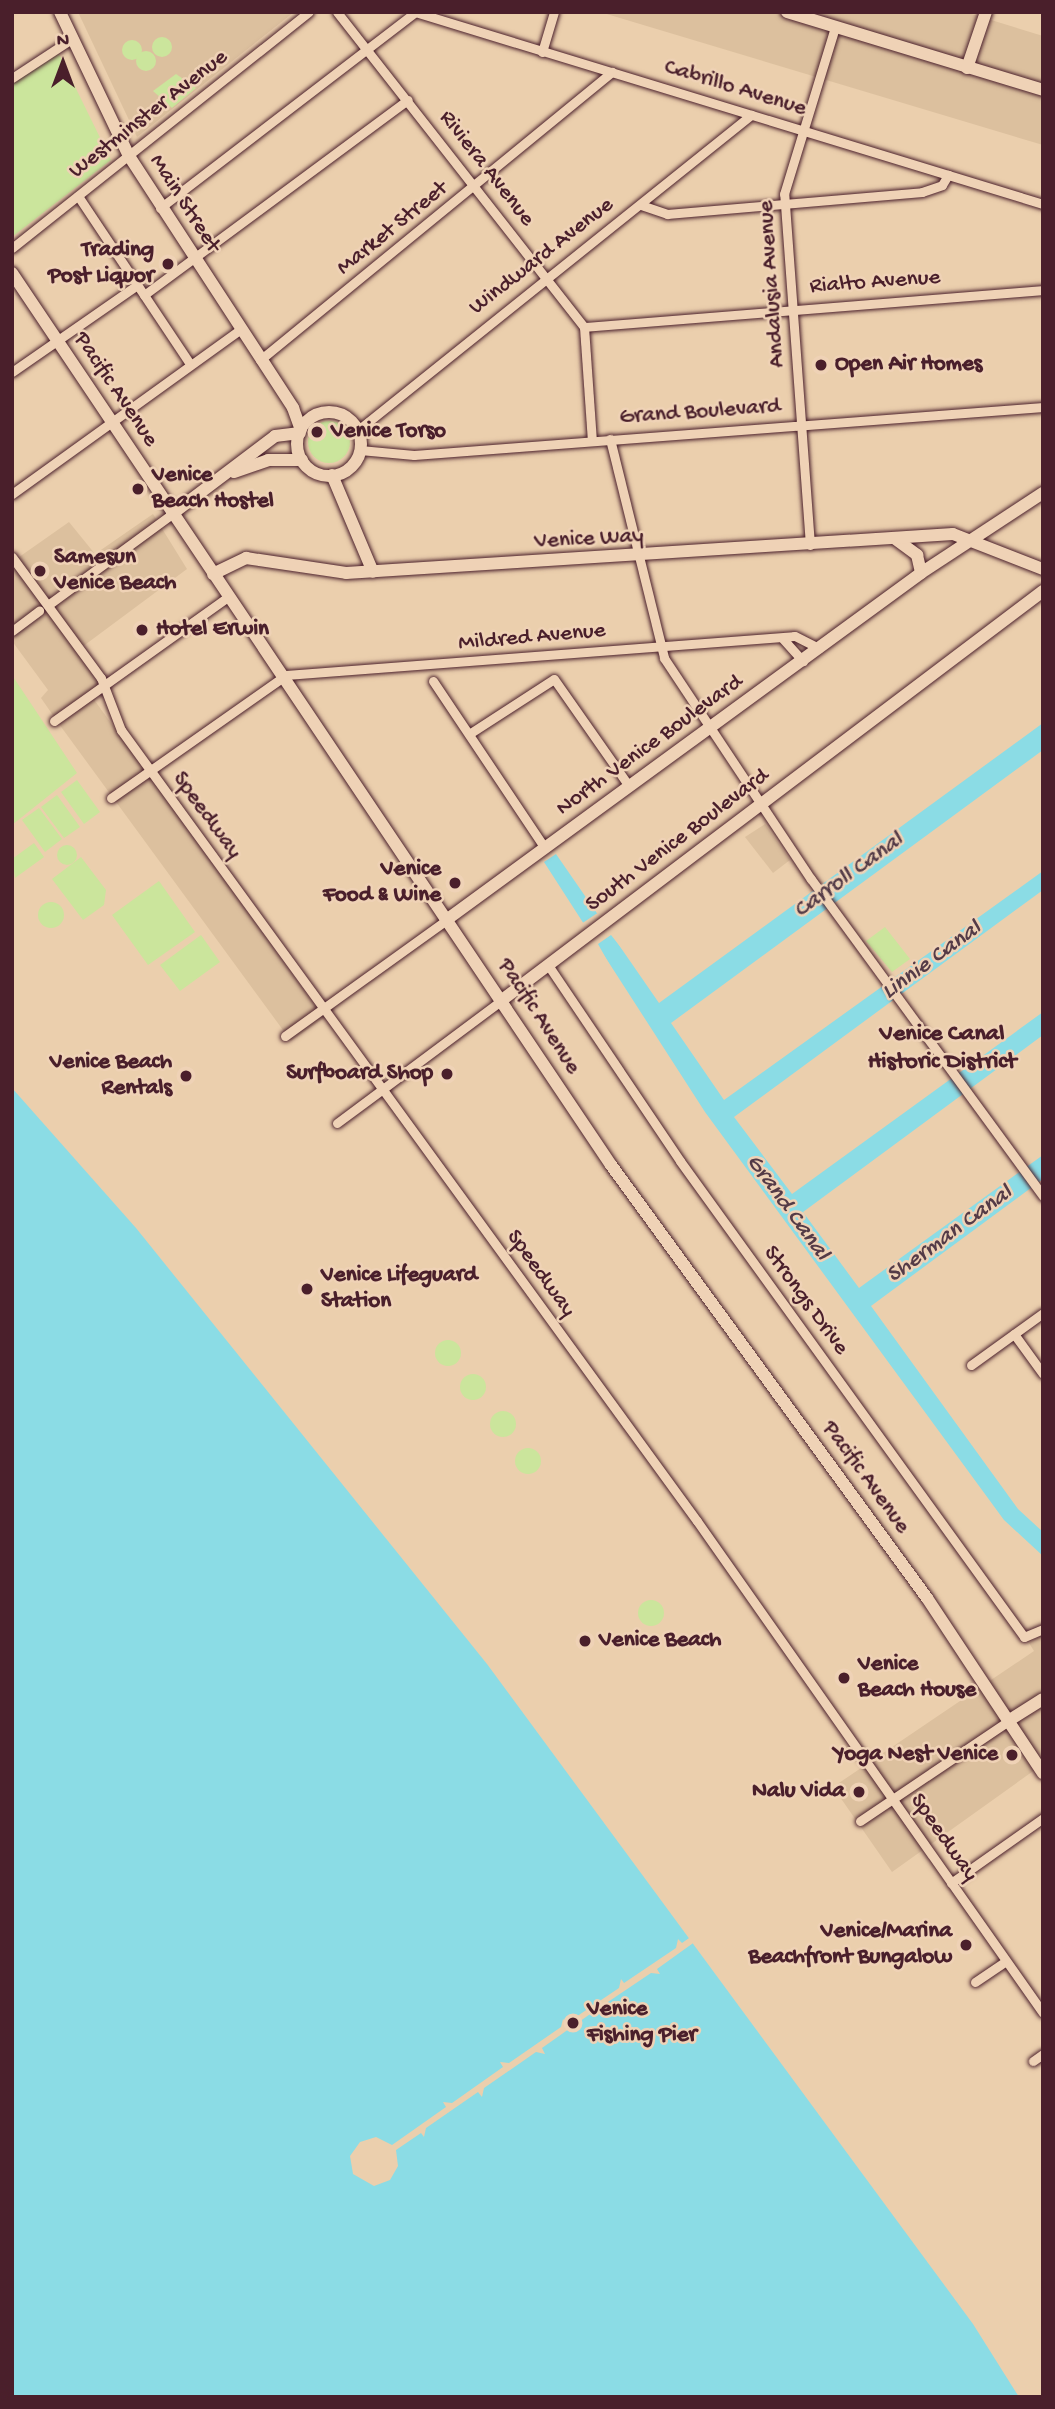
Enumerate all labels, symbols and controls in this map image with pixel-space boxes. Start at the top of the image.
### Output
north arrow [28,28,98,98]
text: N [57,30,69,53]
street label: Westminster Avenue [64,44,234,186]
street label: Cabrillo Avenue [661,54,809,124]
street label: Riviera Avenue [432,106,540,232]
street label: Main Street [142,150,226,258]
street label: Market Street [332,176,454,282]
street label: Windward Avenue [464,192,620,322]
street label: Andalusia Avenue [753,200,793,368]
place label: Trading Post Liquor [48,237,154,291]
marker: Trading Post Liquor [160,256,176,272]
street label: Rialto Avenue [809,265,941,301]
street label: Pacific Avenue [66,327,164,453]
place label: Open Air Homes [835,351,982,379]
marker: Open Air Homes [813,357,829,373]
street label: Grand Boulevard [619,394,781,432]
place label: Venice Torso [331,418,446,446]
marker: Venice Torso [309,424,325,440]
place label: Venice Beach Hostel [152,462,274,516]
marker: Venice Beach Hostel [130,481,146,497]
street label: Venice Way [534,523,644,557]
place label: Samesun Venice Beach [54,544,176,598]
marker: Samesun Venice Beach [32,563,48,579]
place label: Hotel Erwin [156,616,269,644]
street label: Mildred Avenue [457,618,607,658]
marker: Hotel Erwin [134,622,150,638]
street label: North Venice Boulevard [551,669,749,823]
street label: South Venice Boulevard [581,763,775,919]
street label: Speedway [165,767,247,865]
water label: Carroll Canal [789,827,909,925]
place label: Venice Food & Wine [323,856,441,910]
marker: Venice Food & Wine [447,875,463,891]
water label: Linnie Canal [876,915,988,1007]
street label: Pacific Avenue [490,954,586,1080]
district label: Venice Canal Historic District [868,1021,1016,1077]
place label: Venice Beach Rentals [50,1049,172,1103]
place label: Surfboard Shop [286,1060,433,1088]
marker: Surfboard Shop [439,1066,455,1082]
marker: Venice Beach Rentals [178,1068,194,1084]
water label: Grand Canal [739,1149,835,1267]
water label: Sherman Canal [881,1180,1019,1290]
street label: Speedway [499,1225,581,1323]
street label: Strongs Drive [756,1241,854,1361]
place label: Venice Lifeguard Station [321,1262,477,1316]
marker: Venice Lifeguard Station [299,1281,315,1297]
street label: Pacific Avenue [815,1416,915,1540]
place label: Venice Beach [599,1627,721,1655]
marker: Venice Beach [577,1633,593,1649]
place label: Venice Beach House [858,1651,976,1705]
marker: Venice Beach House [836,1670,852,1686]
place label: Yoga Nest Venice [834,1741,998,1769]
marker: Yoga Nest Venice [1004,1747,1020,1763]
place label: Nalu Vida [752,1778,845,1806]
marker: Nalu Vida [851,1784,867,1800]
street label: Speedway [903,1789,983,1887]
place label: Venice/Marina Beachfront Bungalow [748,1918,952,1972]
marker: Venice/Marina Beachfront Bungalow [958,1937,974,1953]
place label: Venice Fishing Pier [587,1996,697,2050]
marker: Venice Fishing Pier [565,2015,581,2031]

